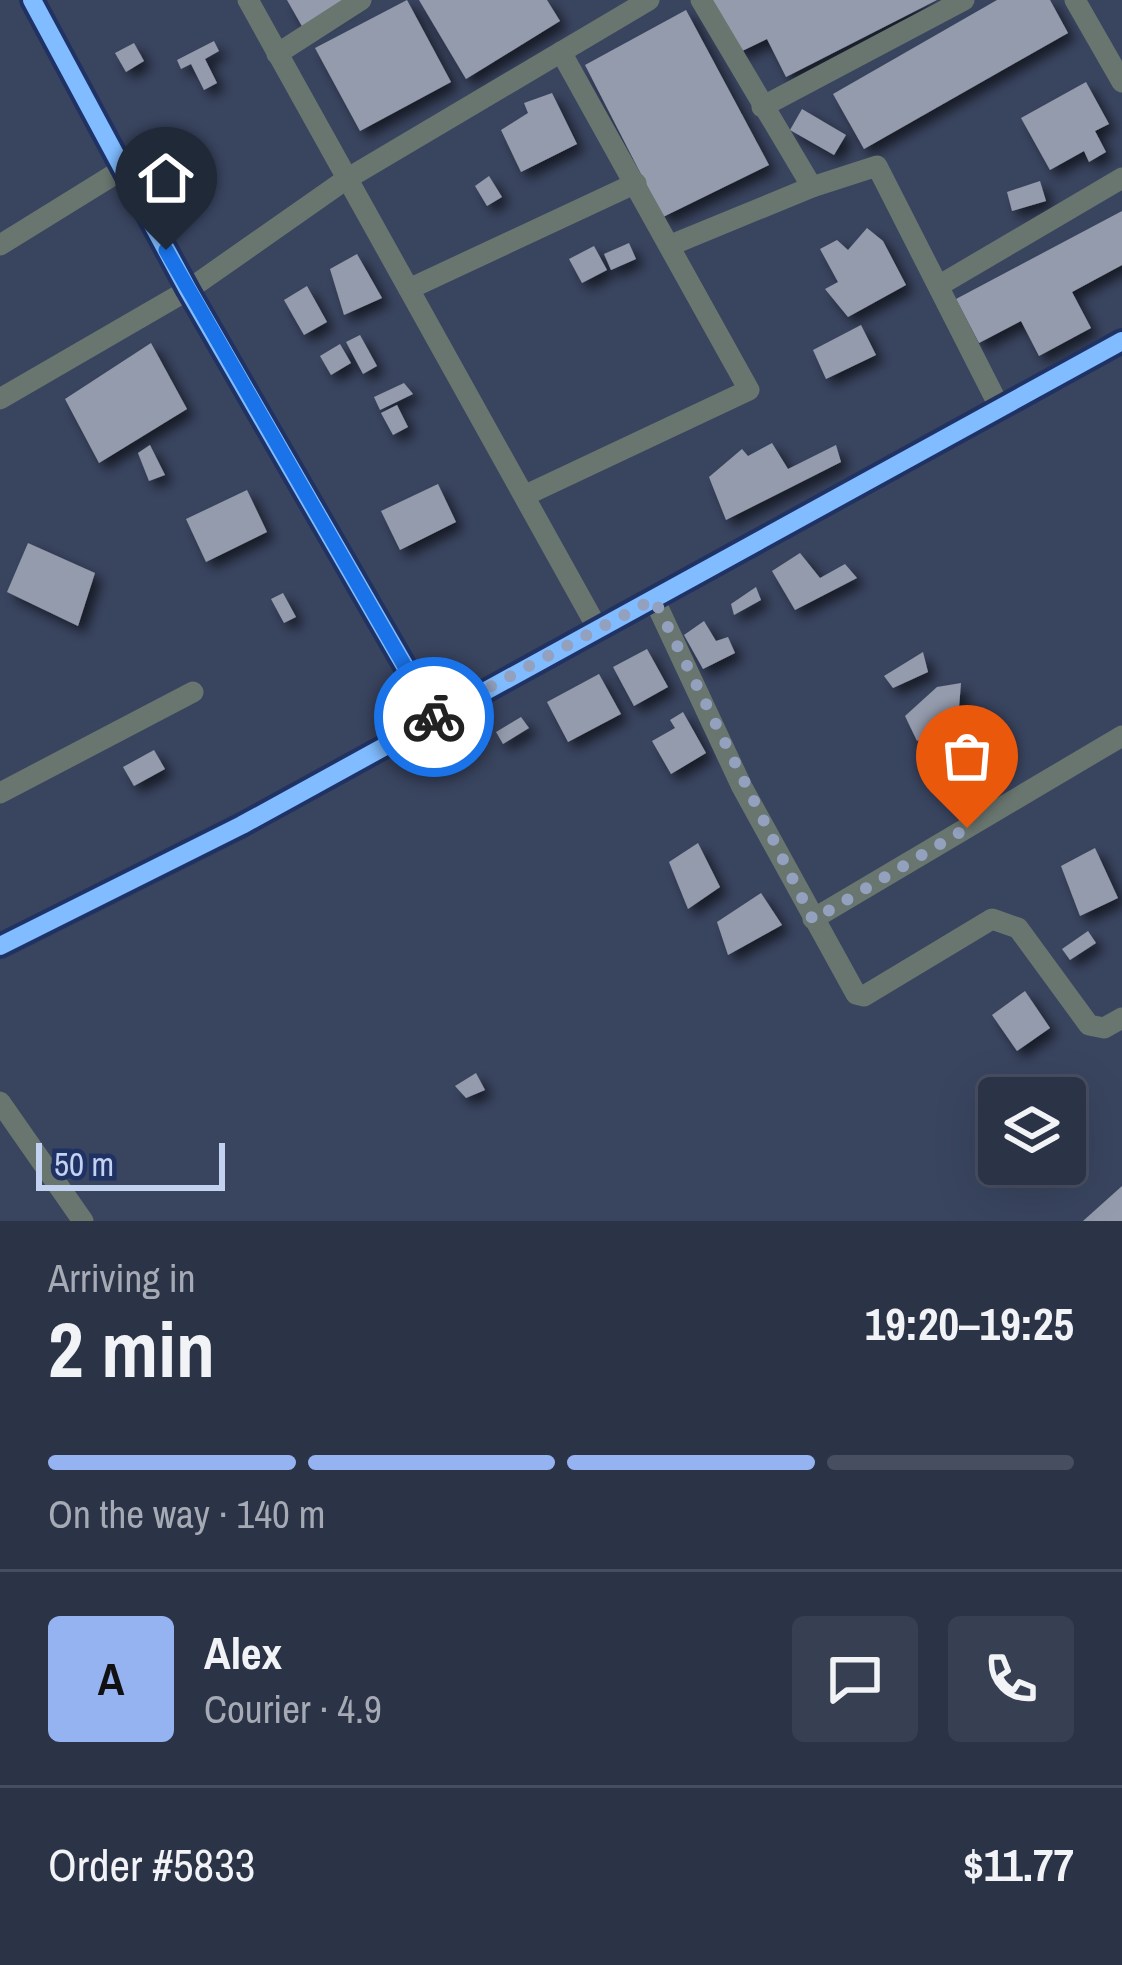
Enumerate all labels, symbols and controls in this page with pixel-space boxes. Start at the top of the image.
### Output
pin [115,127,217,250]
icon: home [133,145,199,211]
courier [374,657,494,777]
icon: bike [401,684,467,750]
pin [916,705,1018,828]
icon: bag [934,723,1000,789]
map controls [978,1077,1086,1185]
button: layers [978,1077,1086,1185]
scale bar [36,1137,225,1190]
text: 50 m [54,1142,114,1186]
text: Arriving in [48,1252,196,1304]
text: 19:20–19:25 [865,1293,1074,1354]
text: 2 min [48,1296,215,1401]
text: On the way · 140 m [48,1488,325,1540]
button: chat [792,1616,918,1742]
button: phone [948,1616,1074,1742]
text: Alex [204,1622,282,1683]
text: A [98,1648,124,1709]
text: Courier · 4.9 [204,1683,382,1735]
text: Order #5833 [48,1834,255,1895]
text: $11.77 [963,1834,1074,1895]

